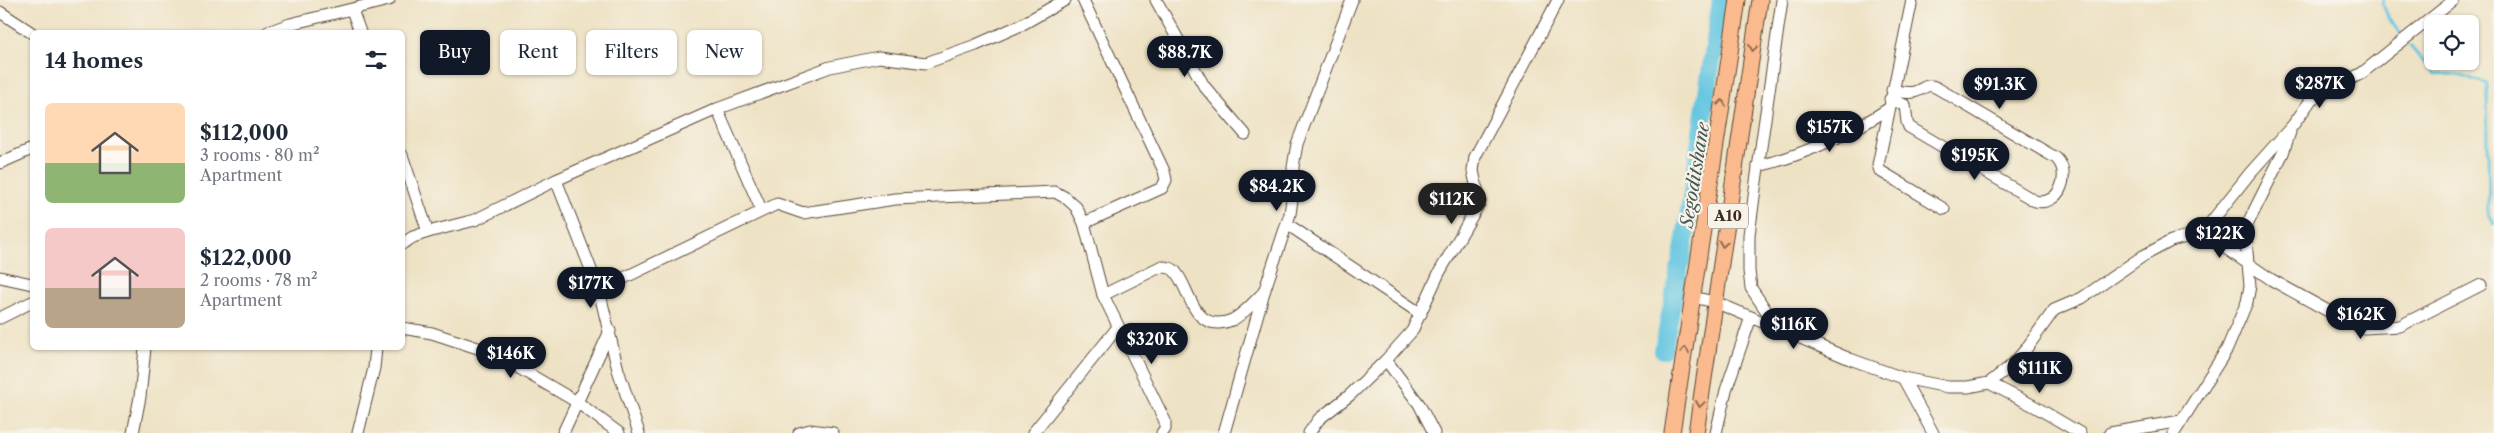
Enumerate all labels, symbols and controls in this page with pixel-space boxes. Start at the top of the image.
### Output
map controls [2424,15,2479,70]
button: locate [2424,15,2479,70]
chip: Buy [420,30,490,75]
chip: Rent [500,30,576,75]
chip: Filters [586,30,677,75]
chip: New [687,30,762,75]
pin: $88.7K [1144,36,1226,78]
text: $88.7K [1158,42,1212,62]
one-way arrow [1748,44,1758,53]
icon: filters [362,46,390,74]
text: 14 homes [45,48,143,73]
pin: $287K [2285,66,2355,109]
pin: $91.3K [1959,68,2041,110]
text: $287K [2295,73,2345,93]
text: $91.3K [1974,74,2026,94]
one-way arrow [1716,99,1726,107]
pin: $157K [1795,110,1865,153]
text: $157K [1807,117,1853,137]
water label: Segoditshane [1676,119,1714,230]
text: $112,000 [200,120,289,145]
icon: home [85,123,145,183]
pin: $195K [1940,138,2010,181]
text: 3 rooms · 80 m² [200,145,319,165]
text: $195K [1951,145,1999,165]
text: Apartment [200,165,282,185]
pin: $84.2K [1236,170,1318,212]
text: $84.2K [1250,176,1304,196]
pin: $112K [1417,182,1487,225]
text: $112K [1429,189,1475,209]
road number: A10 [1708,204,1748,228]
pin: $122K [2185,216,2255,259]
text: $122K [2196,223,2244,243]
one-way arrow [1719,239,1729,248]
text: $122,000 [200,245,292,270]
icon: home [85,248,145,308]
pin: $177K [556,266,626,309]
text: 2 rooms · 78 m² [200,270,318,290]
text: $177K [568,273,614,293]
text: Apartment [200,290,282,310]
pin: $162K [2326,298,2396,340]
text: $162K [2337,304,2385,324]
pin: $116K [1759,308,1829,350]
text: $116K [1771,314,1817,334]
pin: $320K [1117,322,1187,365]
text: $320K [1127,329,1177,349]
pin: $146K [476,336,546,379]
text: $146K [487,343,535,363]
one-way arrow [1679,346,1689,354]
pin: $111K [2005,352,2075,394]
text: $111K [2018,358,2062,378]
one-way arrow [1695,401,1706,409]

